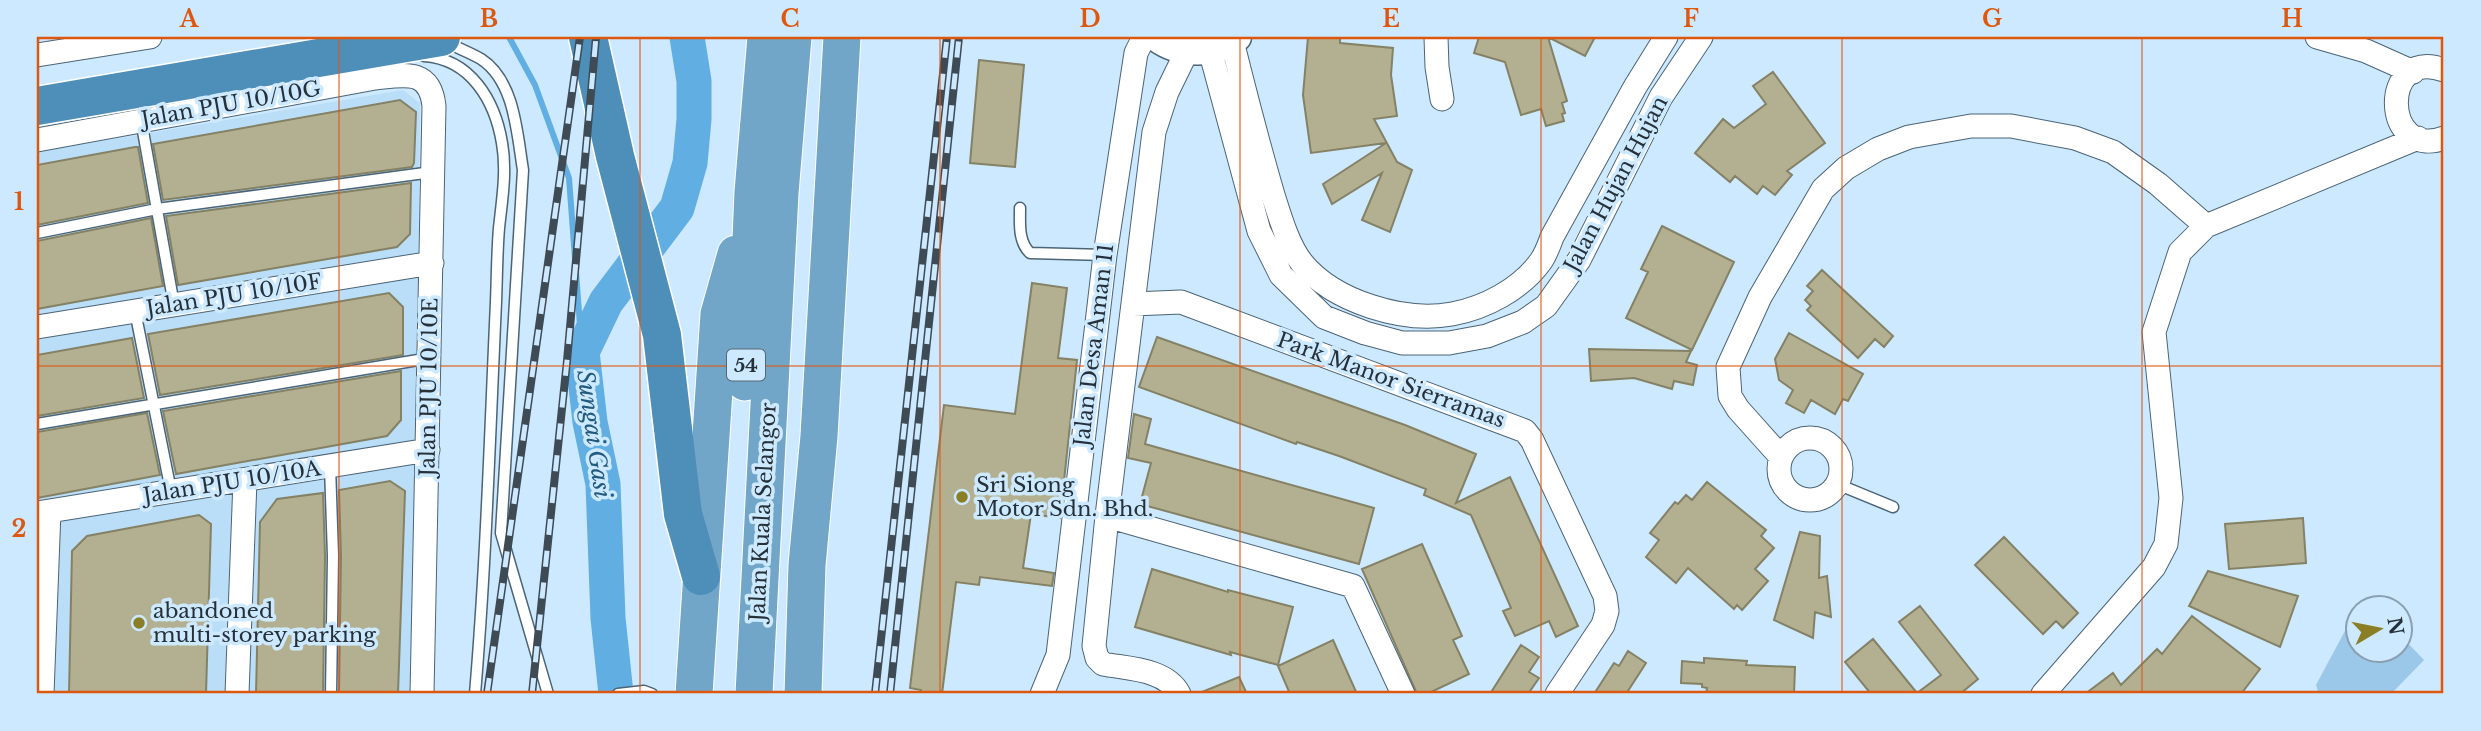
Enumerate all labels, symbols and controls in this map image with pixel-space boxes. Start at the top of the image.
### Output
text: A [179,5,200,33]
text: B [480,5,498,33]
text: C [781,5,799,33]
text: D [1079,5,1101,33]
text: E [1382,5,1400,33]
text: F [1683,5,1699,33]
text: G [1982,5,2002,33]
text: H [2281,5,2303,33]
street label: Jalan PJU 10/10G [136,75,323,133]
street label: Jalan Hujan Hujan [1557,92,1673,279]
text: 1 [14,188,24,216]
street label: Jalan Desa Aman 11 [1068,242,1119,451]
street label: Jalan PJU 10/10F [141,268,324,322]
street label: Jalan PJU 10/10E [414,297,444,480]
street label: Park Manor Sierramas [1273,327,1509,433]
road number: 54 [727,350,765,380]
water label: Sungai Gasi [571,368,617,500]
street label: Jalan Kuala Selangor [744,402,782,625]
street label: Jalan PJU 10/10A [138,455,323,509]
place label: Sri Siong Motor Sdn. Bhd. [976,472,1153,522]
marker: Sri Siong Motor Sdn. Bhd. [954,489,970,505]
text: 2 [12,515,26,543]
north arrow [2344,594,2414,664]
place label: abandoned multi-storey parking [153,598,376,648]
marker: abandoned multi-storey parking [131,615,147,631]
text: N [2382,615,2408,637]

